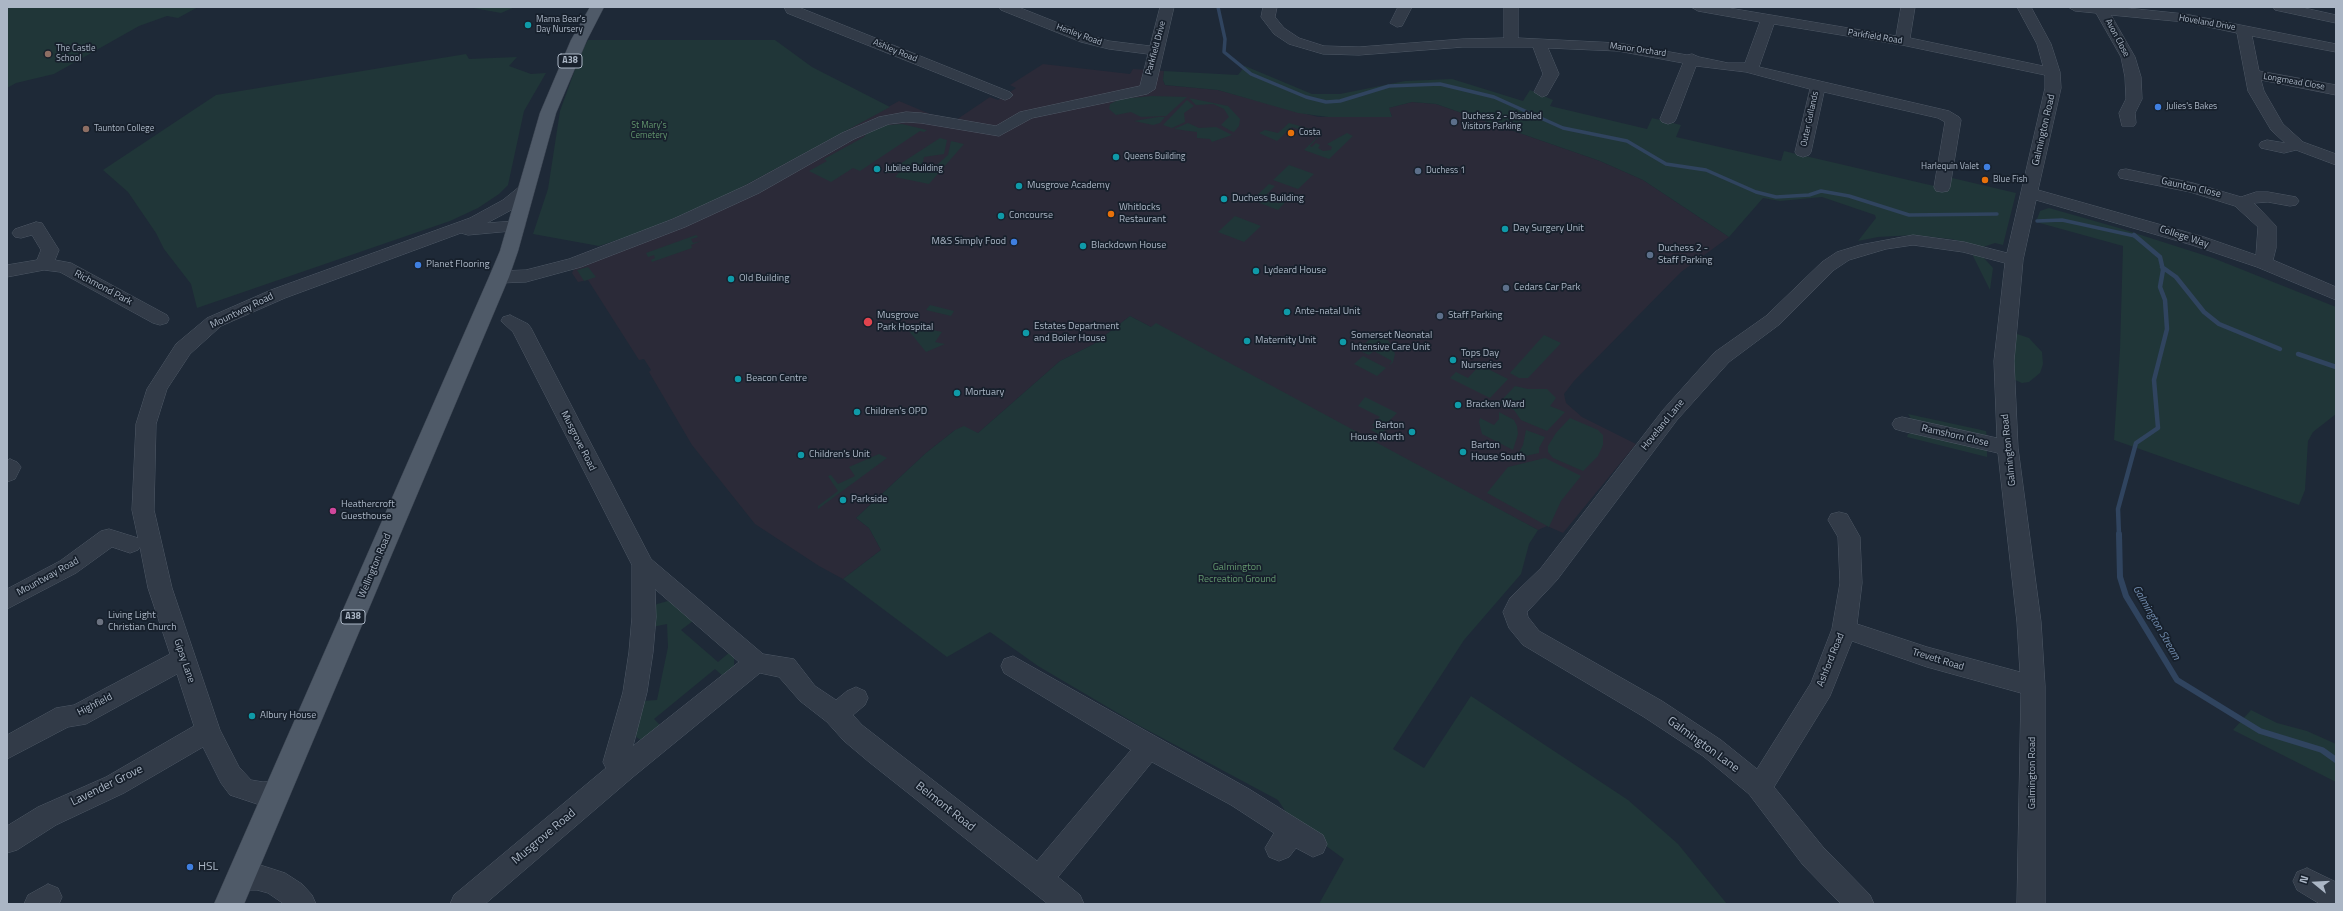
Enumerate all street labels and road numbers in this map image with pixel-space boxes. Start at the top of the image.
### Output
street label: Hoveland Drive [2178,13,2236,33]
street label: Avon Close [2102,17,2132,59]
street label: Parkfield Drive [1144,20,1168,76]
street label: Henley Road [1055,22,1103,48]
street label: Parkfield Road [1847,27,1903,47]
street label: Ashley Road [871,37,919,65]
street label: Manor Orchard [1609,41,1667,59]
road number: A38 [558,54,582,68]
street label: Longmead Close [2262,71,2326,93]
street label: Outer Gullands [1799,90,1821,148]
street label: Galmington Road [2030,93,2058,167]
street label: Gaunton Close [2160,175,2222,201]
street label: College Way [2158,223,2210,251]
street label: Richmond Park [72,268,134,308]
street label: Mountway Road [208,290,276,332]
street label: Hoveland Lane [1639,397,1687,453]
street label: Musgrove Road [558,409,598,473]
street label: Galmington Road [1999,413,2019,487]
street label: Ramshorn Close [1920,422,1990,450]
street label: Wellington Road [356,532,394,600]
street label: Mountway Road [15,555,81,599]
road number: A38 [341,610,365,624]
street label: Ashford Road [1815,631,1847,689]
street label: Gipsy Lane [171,638,197,684]
street label: Trevett Road [1911,646,1965,674]
street label: Highfield [76,691,114,719]
street label: Galmington Lane [1664,714,1742,776]
street label: Galmington Road [2027,737,2039,809]
street label: Lavender Grove [69,762,145,810]
street label: Belmont Road [912,779,978,835]
street label: Musgrove Road [509,806,579,868]

